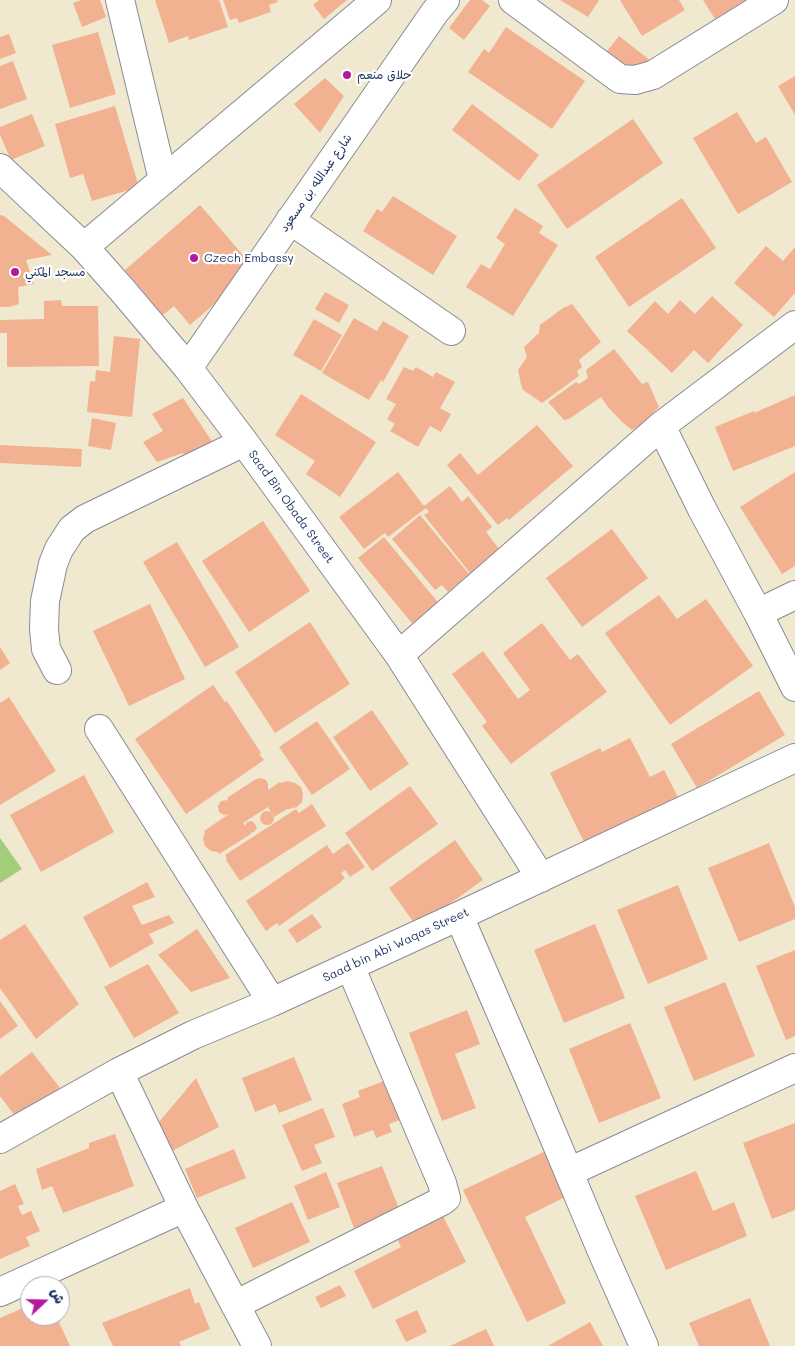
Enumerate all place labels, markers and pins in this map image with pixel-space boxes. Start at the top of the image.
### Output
place label: حلاق منعم [357,68,411,82]
marker: حلاق منعم [341,69,353,81]
place label: Czech Embassy [204,251,294,265]
marker: Czech Embassy [188,252,200,264]
place label: مسجد المكني [25,265,85,279]
marker: مسجد المكني [9,266,21,278]

